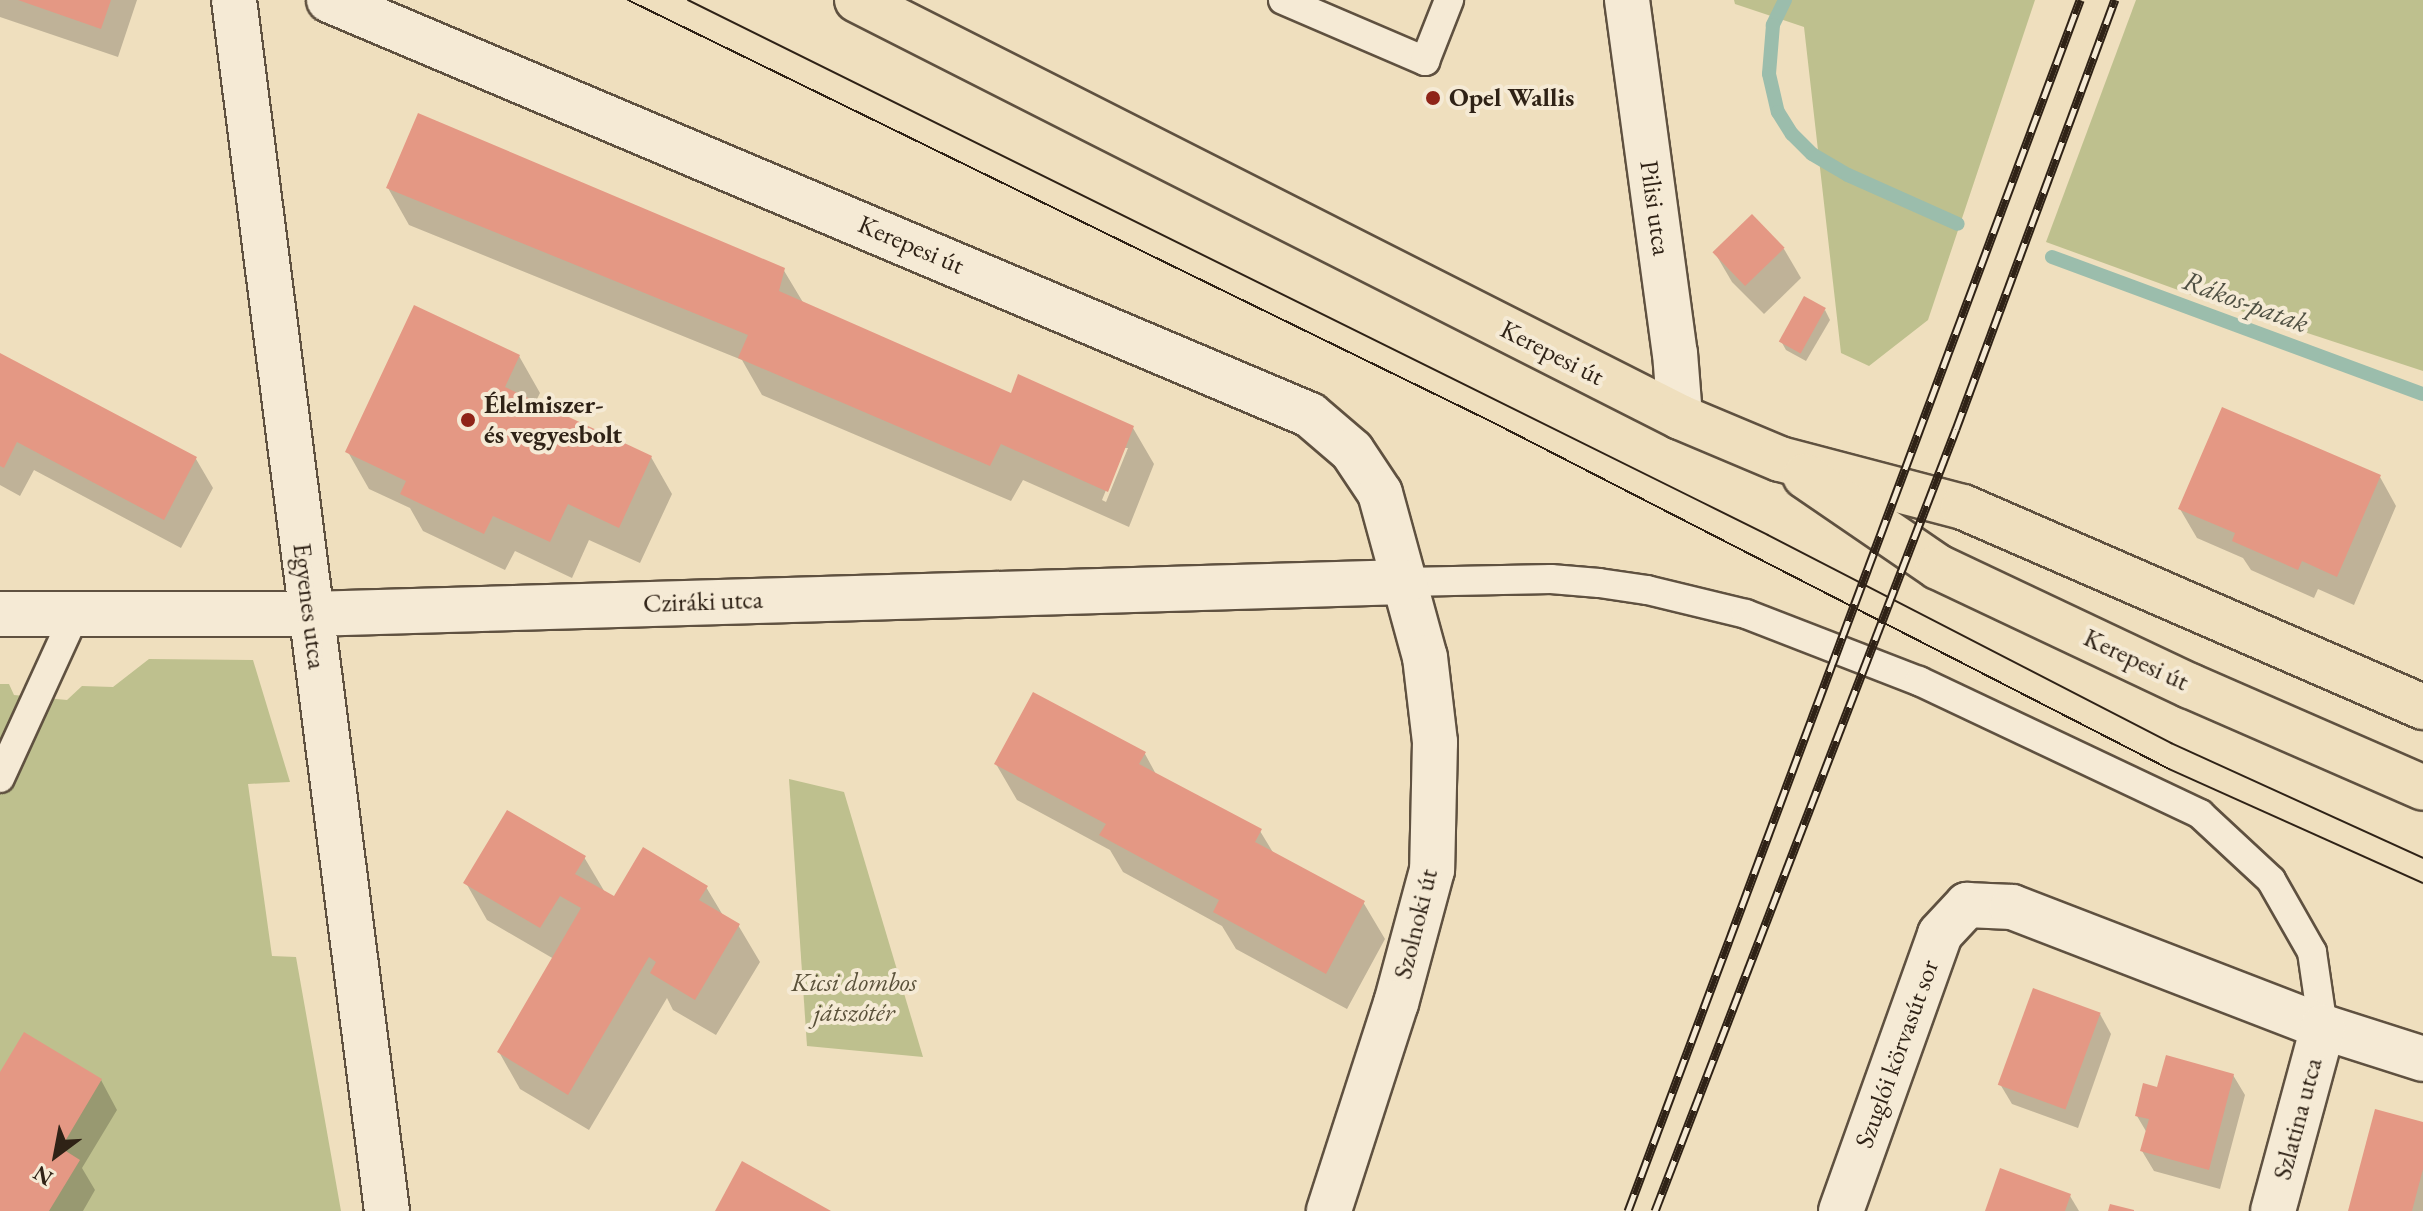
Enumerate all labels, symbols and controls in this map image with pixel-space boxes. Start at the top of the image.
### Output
place label: Opel Wallis [1449,82,1574,114]
marker: Opel Wallis [1424,89,1442,107]
street label: Pilisi utca [1633,158,1677,258]
street label: Kerepesi út [853,209,969,281]
water label: Rákos-patak [2179,263,2313,339]
street label: Kerepesi út [1495,314,1609,392]
place label: Élelmiszer- és vegyesbolt [484,389,622,450]
marker: Élelmiszer- és vegyesbolt [459,411,477,429]
street label: Egyenes utca [286,541,332,671]
street label: Cziráki utca [643,584,763,620]
street label: Kerepesi út [2079,622,2193,698]
street label: Szolnoki út [1387,866,1445,982]
street label: Szuglói körvasút sor [1848,956,1946,1152]
park label: Kicsi dombos játszótér [791,967,917,1028]
street label: Szlatina utca [2267,1055,2329,1183]
north arrow [16,1115,96,1195]
text: N [28,1159,58,1193]

